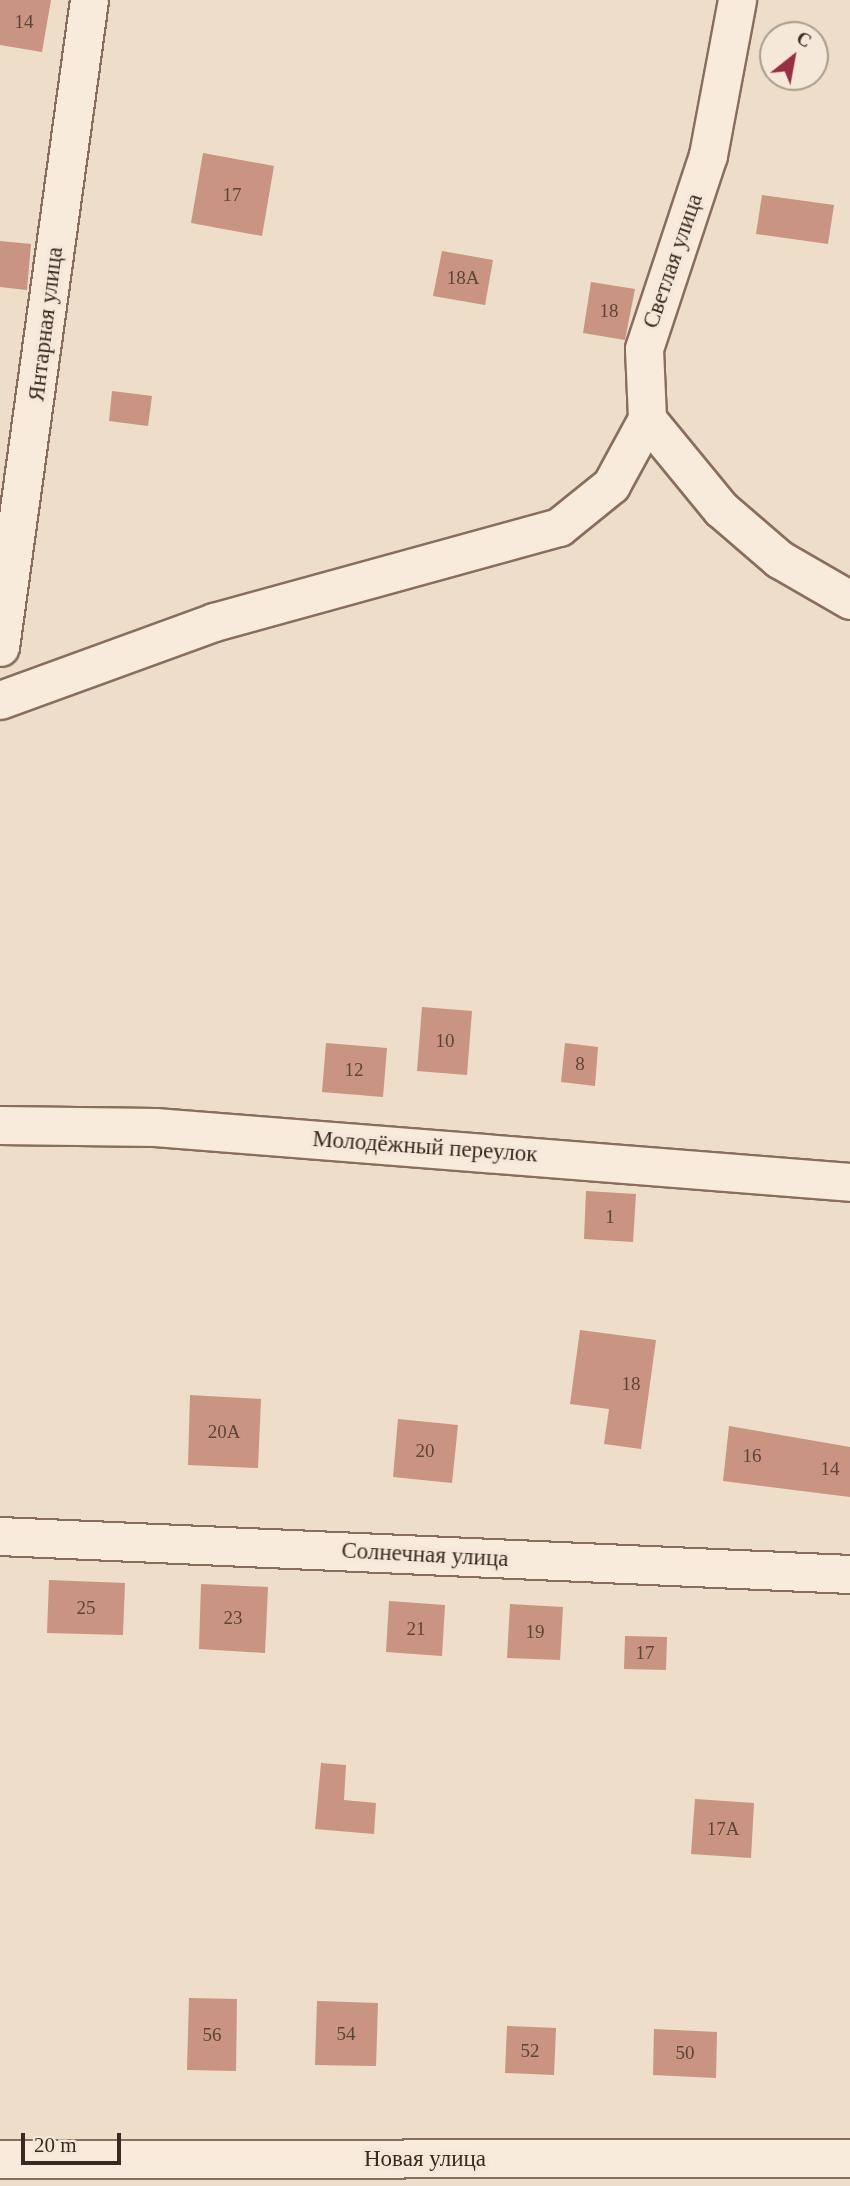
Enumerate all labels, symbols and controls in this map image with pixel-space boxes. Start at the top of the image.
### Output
house number: 14 [14,11,34,33]
north arrow [759,21,829,91]
text: С [793,27,815,52]
house number: 17 [223,184,242,206]
street label: Светлая улица [637,190,709,332]
street label: Янтарная улица [23,245,69,403]
house number: 18А [447,267,479,289]
house number: 18 [600,300,618,322]
house number: 10 [436,1030,454,1052]
house number: 8 [575,1053,585,1075]
house number: 12 [344,1059,363,1081]
street label: Молодёжный переулок [312,1125,538,1169]
house number: 1 [605,1206,615,1228]
house number: 18 [622,1373,640,1395]
house number: 20А [208,1421,240,1443]
house number: 20 [416,1440,434,1462]
house number: 16 [742,1445,762,1467]
house number: 14 [820,1458,840,1480]
street label: Солнечная улица [341,1537,509,1573]
house number: 25 [76,1597,96,1619]
house number: 23 [224,1607,242,1629]
house number: 21 [407,1618,426,1640]
house number: 19 [526,1621,544,1643]
house number: 17 [636,1642,654,1664]
house number: 17А [707,1818,739,1840]
house number: 54 [337,2023,356,2045]
house number: 56 [202,2024,222,2046]
house number: 52 [520,2040,540,2062]
house number: 50 [676,2042,694,2064]
scale bar [24,2120,124,2164]
text: 20 m [34,2133,77,2157]
street label: Новая улица [364,2145,486,2173]

